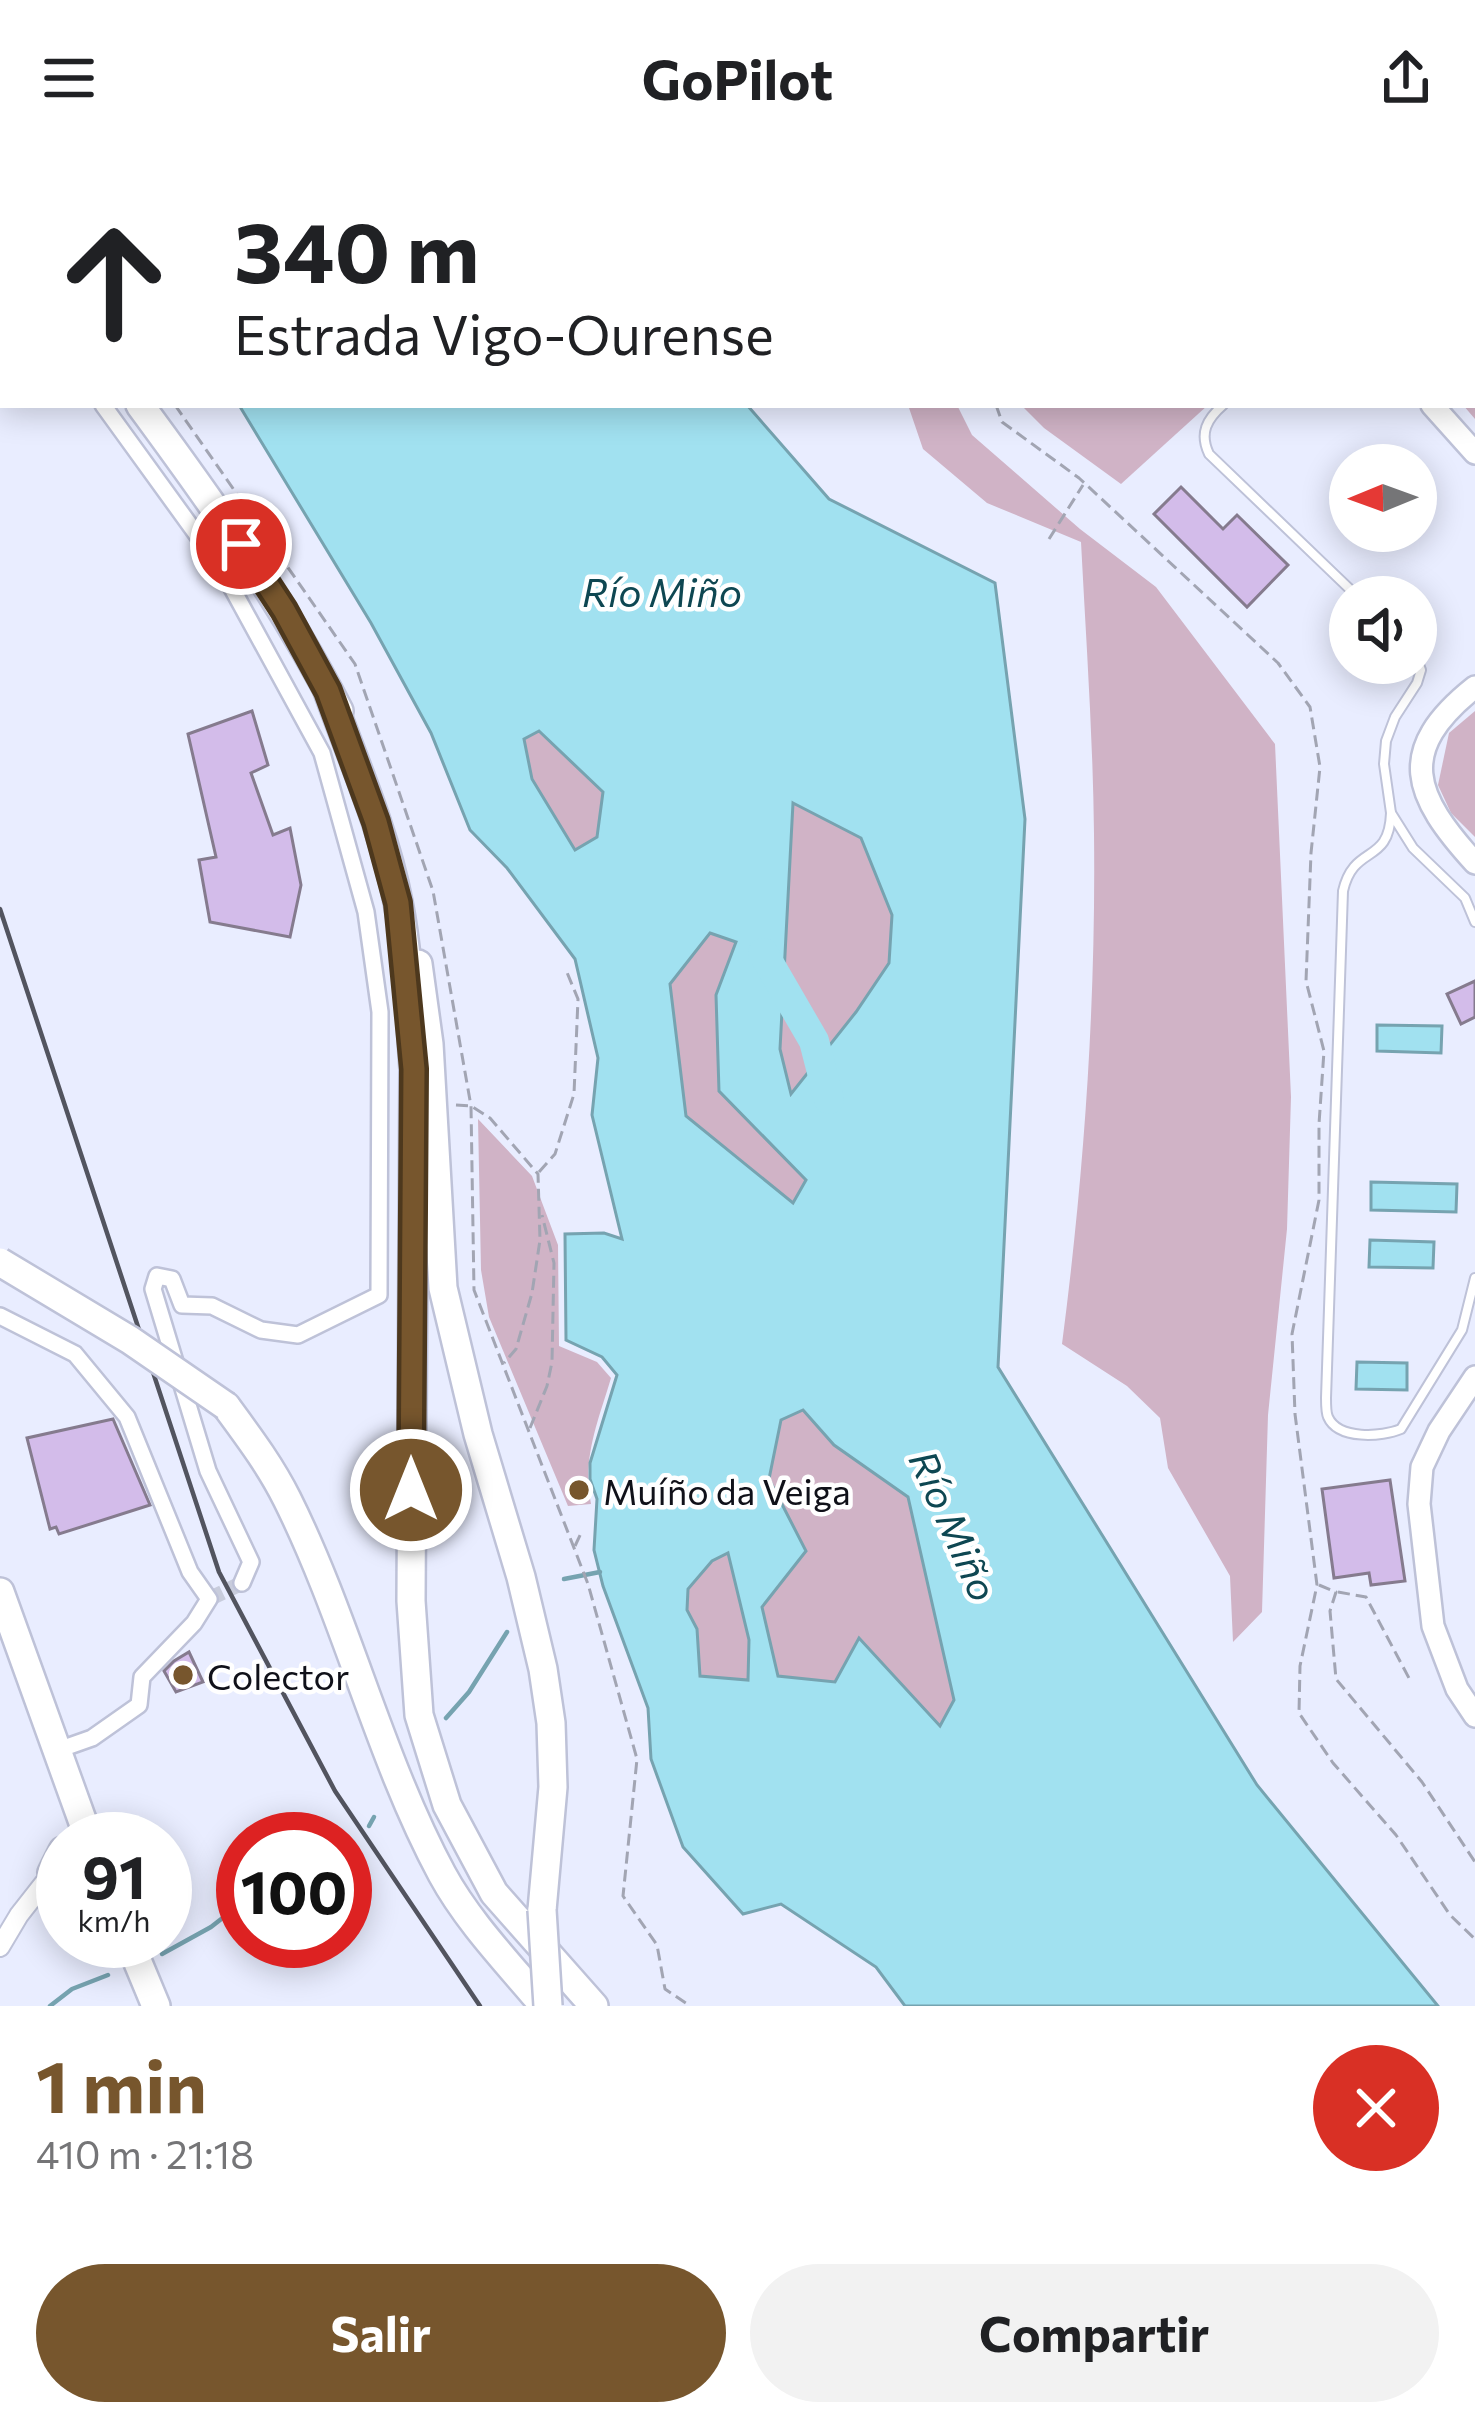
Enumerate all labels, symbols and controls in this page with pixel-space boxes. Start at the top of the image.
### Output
icon: menu [36,45,102,111]
text: GoPilot [642,45,833,111]
icon: share [1373,45,1439,111]
text: 340 m [234,198,480,300]
icon: ahead [36,204,192,360]
text: Estrada Vigo-Ourense [234,300,774,366]
north arrow [1329,444,1437,552]
map controls [1329,444,1437,684]
pin [190,493,292,595]
icon: arrive [208,511,274,577]
water label: Río Miño [582,567,742,615]
button: sound [1329,576,1437,684]
position arrow [348,1427,474,1553]
water label: Río Miño [901,1442,1009,1608]
place label: Muíño da Veiga [603,1468,851,1512]
marker: Muíño da Veiga [566,1477,592,1503]
place label: Colector [207,1653,350,1697]
marker: Colector [170,1662,196,1688]
speed limit sign: 100 [216,1812,372,1968]
text: 91 [82,1838,146,1911]
text: km/h [78,1901,150,1938]
text: 1 min [36,2040,207,2128]
button: close [1313,2045,1439,2171]
text: 410 m · 21:18 [36,2129,254,2177]
button: Salir [36,2264,726,2402]
button: Compartir [750,2264,1439,2402]

